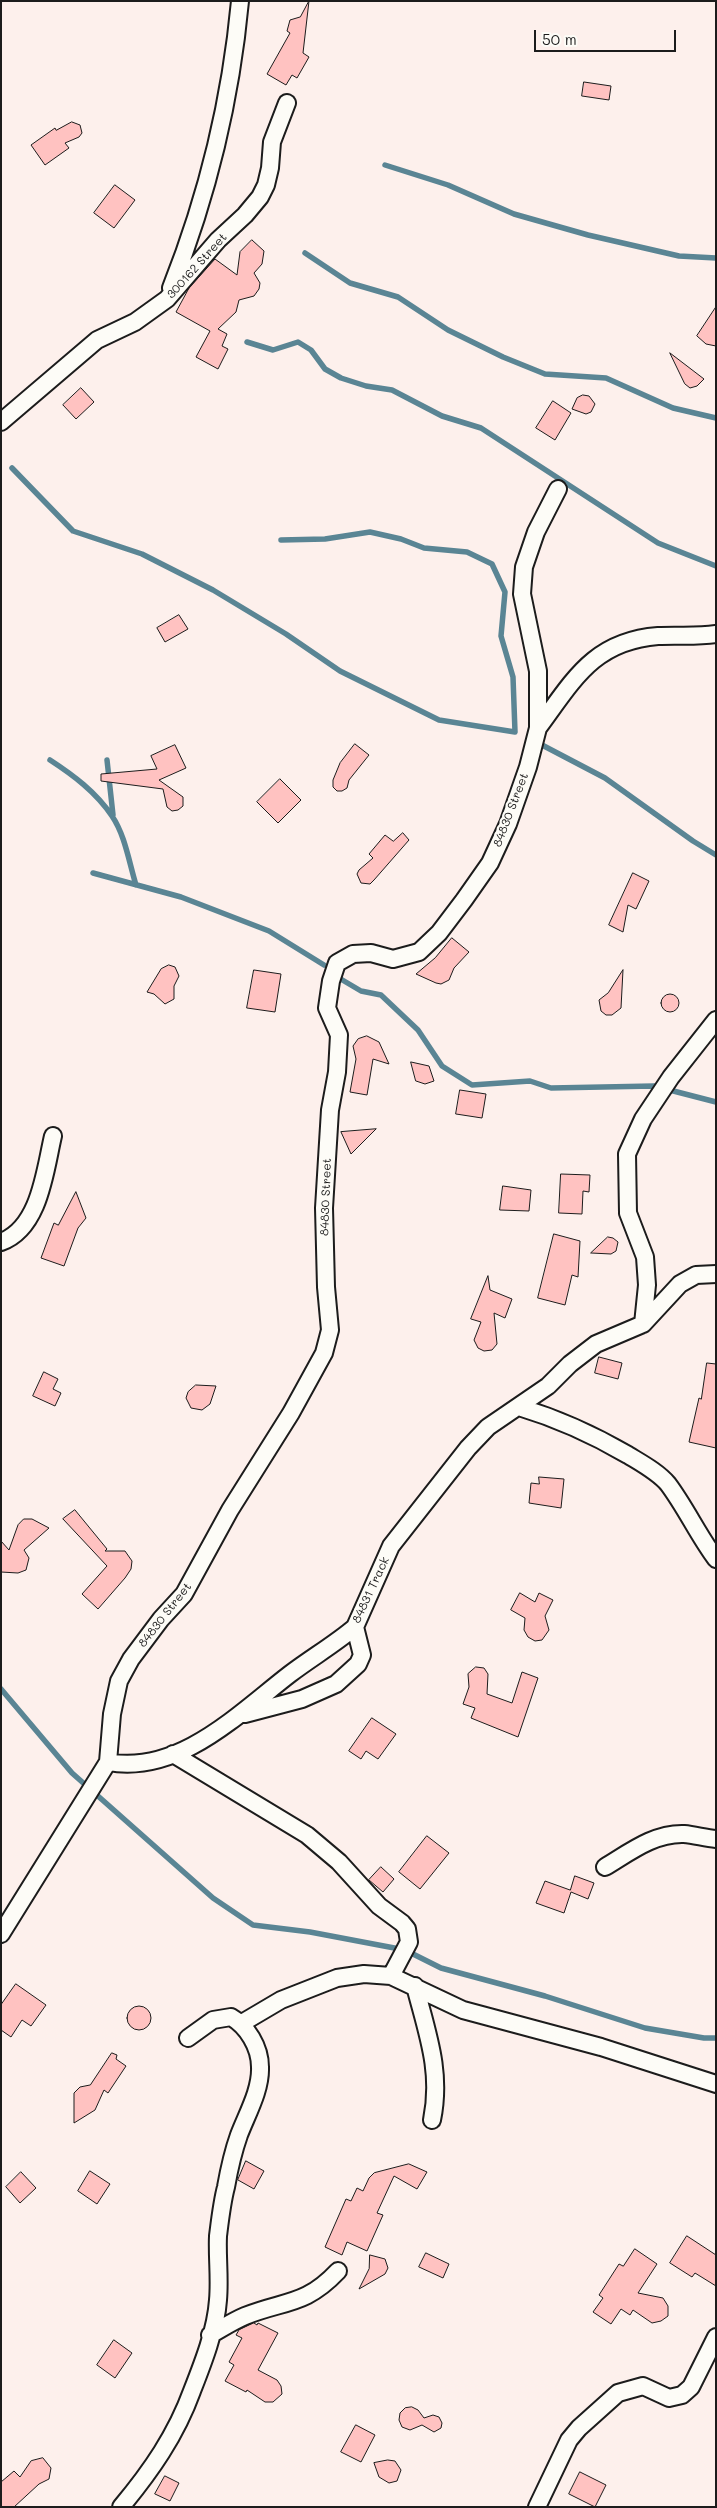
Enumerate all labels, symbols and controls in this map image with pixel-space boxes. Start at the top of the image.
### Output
scale bar [537,20,680,52]
text: 50 m [542,29,577,49]
street label: 300162 Street [164,230,230,302]
street label: 84830 Street [490,771,532,849]
street label: 84830 Street [317,1158,335,1236]
street label: 84831 Track [349,1555,393,1625]
street label: 84830 Street [135,1580,195,1650]

